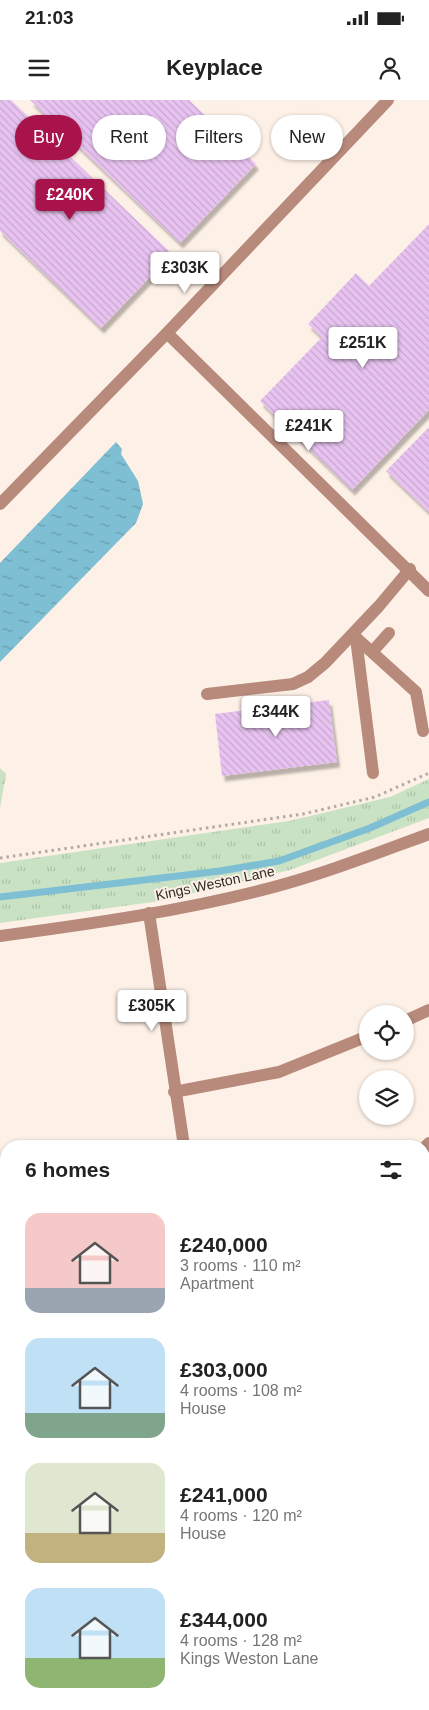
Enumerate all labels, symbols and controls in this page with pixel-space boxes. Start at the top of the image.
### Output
text: 21:03 [25,7,74,28]
icon: menu [25,54,53,82]
icon: person [376,54,404,82]
text: Keyplace [166,55,263,80]
chip: Buy [15,115,82,160]
chip: Rent [92,115,166,160]
chip: Filters [176,115,261,160]
chip: New [271,115,343,160]
pin: £240K [35,178,105,221]
text: £240K [46,186,94,203]
pin: £303K [150,252,220,294]
text: £303K [161,259,209,276]
pin: £251K [328,326,398,369]
text: £251K [339,334,387,351]
pin: £241K [274,410,344,452]
text: £241K [285,417,333,434]
pin: £344K [241,696,311,738]
text: £344K [252,703,300,720]
street label: Kings Weston Lane [154,863,276,903]
pin: £305K [117,990,187,1032]
text: £305K [128,997,176,1014]
map controls [359,1005,414,1125]
button: locate [359,1005,414,1060]
button: layers [359,1070,414,1125]
icon: filters [377,1156,405,1184]
text: 6 homes [25,1158,110,1181]
icon: home [65,1233,125,1293]
text: £240,000 [180,1233,268,1256]
text: 3 rooms · 110 m² [180,1257,301,1274]
text: Apartment [180,1275,254,1292]
icon: home [65,1358,125,1418]
text: £303,000 [180,1358,268,1381]
text: 4 rooms · 108 m² [180,1382,302,1399]
text: House [180,1400,226,1417]
icon: home [65,1483,125,1543]
text: £241,000 [180,1483,268,1506]
text: 4 rooms · 120 m² [180,1507,302,1524]
text: House [180,1525,226,1542]
icon: home [65,1608,125,1668]
text: £344,000 [180,1608,268,1631]
text: 4 rooms · 128 m² [180,1632,302,1649]
text: Kings Weston Lane [180,1650,318,1667]

